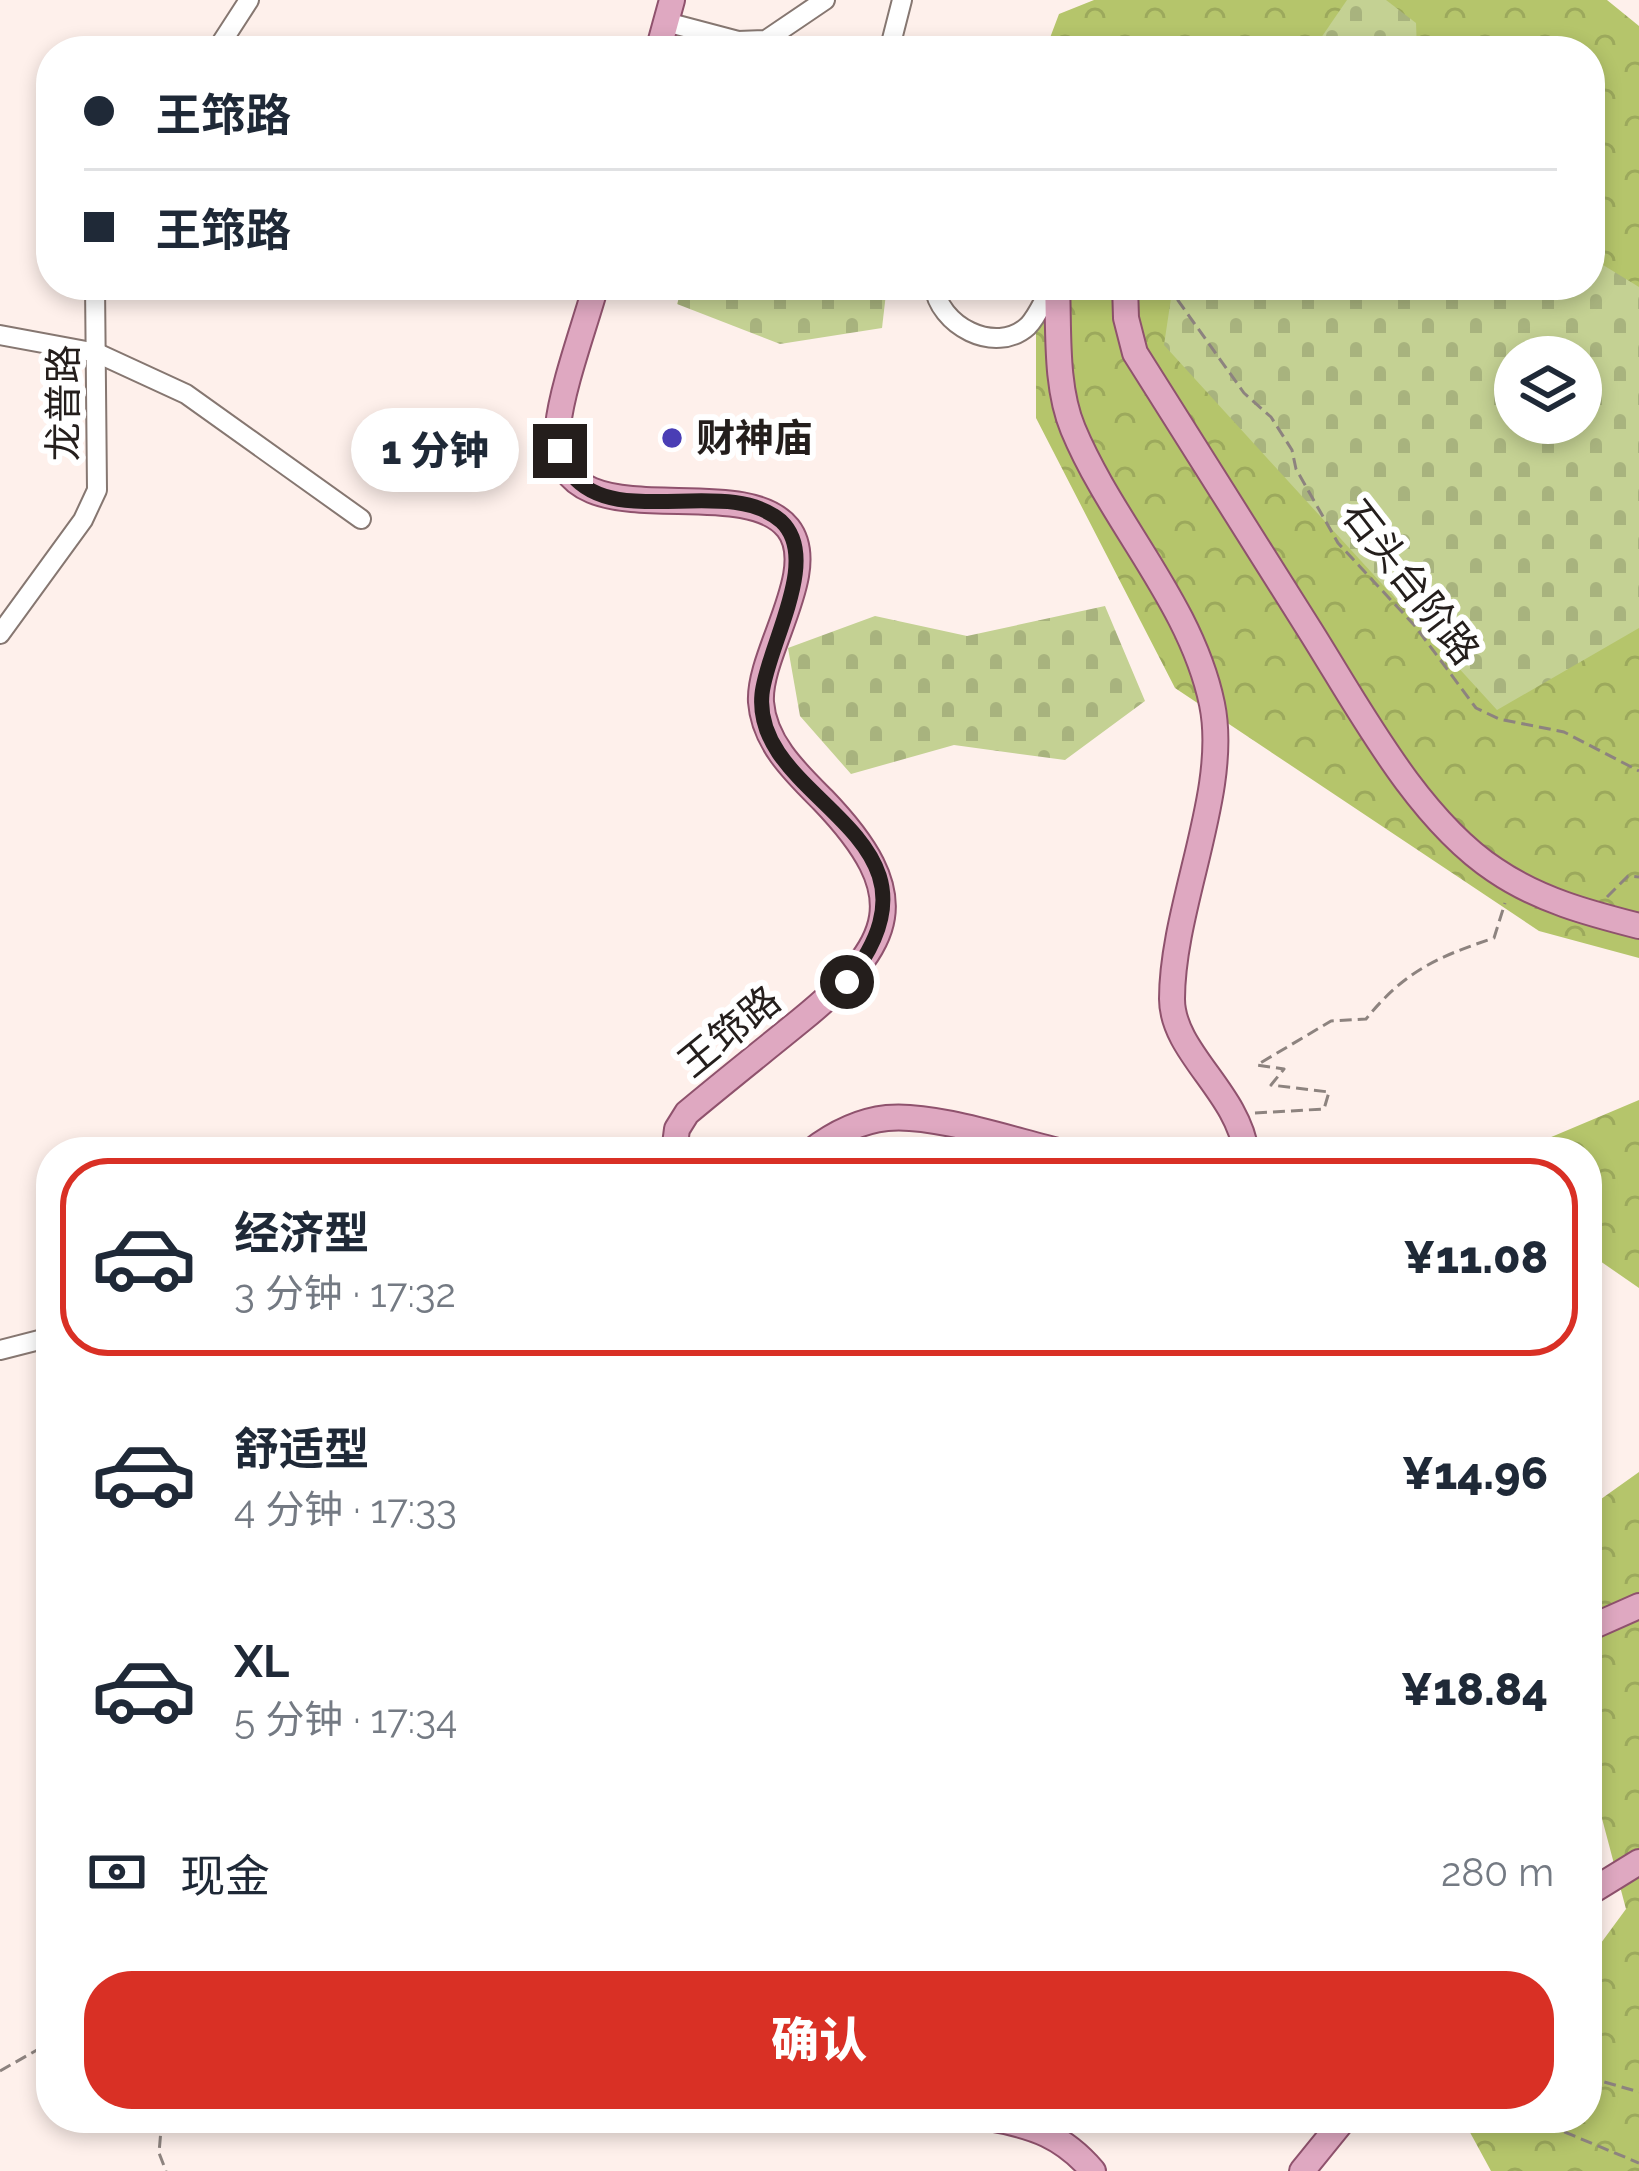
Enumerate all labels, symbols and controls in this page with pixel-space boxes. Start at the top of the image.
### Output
text: 王筇路 [156,89,291,142]
text: 王筇路 [156,204,291,257]
map controls [1494,336,1602,444]
button: layers [1494,336,1602,444]
street label: 龙普路 [40,344,86,462]
callout: 1 分钟 [350,409,518,493]
place label: 财神庙 [696,415,813,461]
route end [533,424,587,478]
marker: 财神庙 [659,425,685,451]
text: 1 分钟 [381,427,489,473]
street label: 石头台阶路 [1333,491,1489,673]
route start [820,955,874,1009]
street label: 王筇路 [669,976,789,1086]
icon: car [90,1203,198,1311]
text: 经济型 [234,1207,369,1260]
text: ¥11.08 [1403,1231,1548,1284]
text: 3 分钟 · 17:32 [234,1270,456,1316]
icon: car [90,1419,198,1527]
text: 舒适型 [234,1423,369,1476]
text: ¥14.96 [1401,1447,1548,1500]
text: 4 分钟 · 17:33 [234,1486,457,1532]
icon: car [90,1635,198,1743]
text: XL [234,1635,289,1688]
text: ¥18.84 [1401,1663,1548,1716]
text: 5 分钟 · 17:34 [234,1696,457,1742]
icon: cash [84,1839,150,1905]
text: 280 m [1441,1849,1554,1895]
text: 现金 [180,1850,270,1903]
button: 确认 [84,1971,1554,2109]

